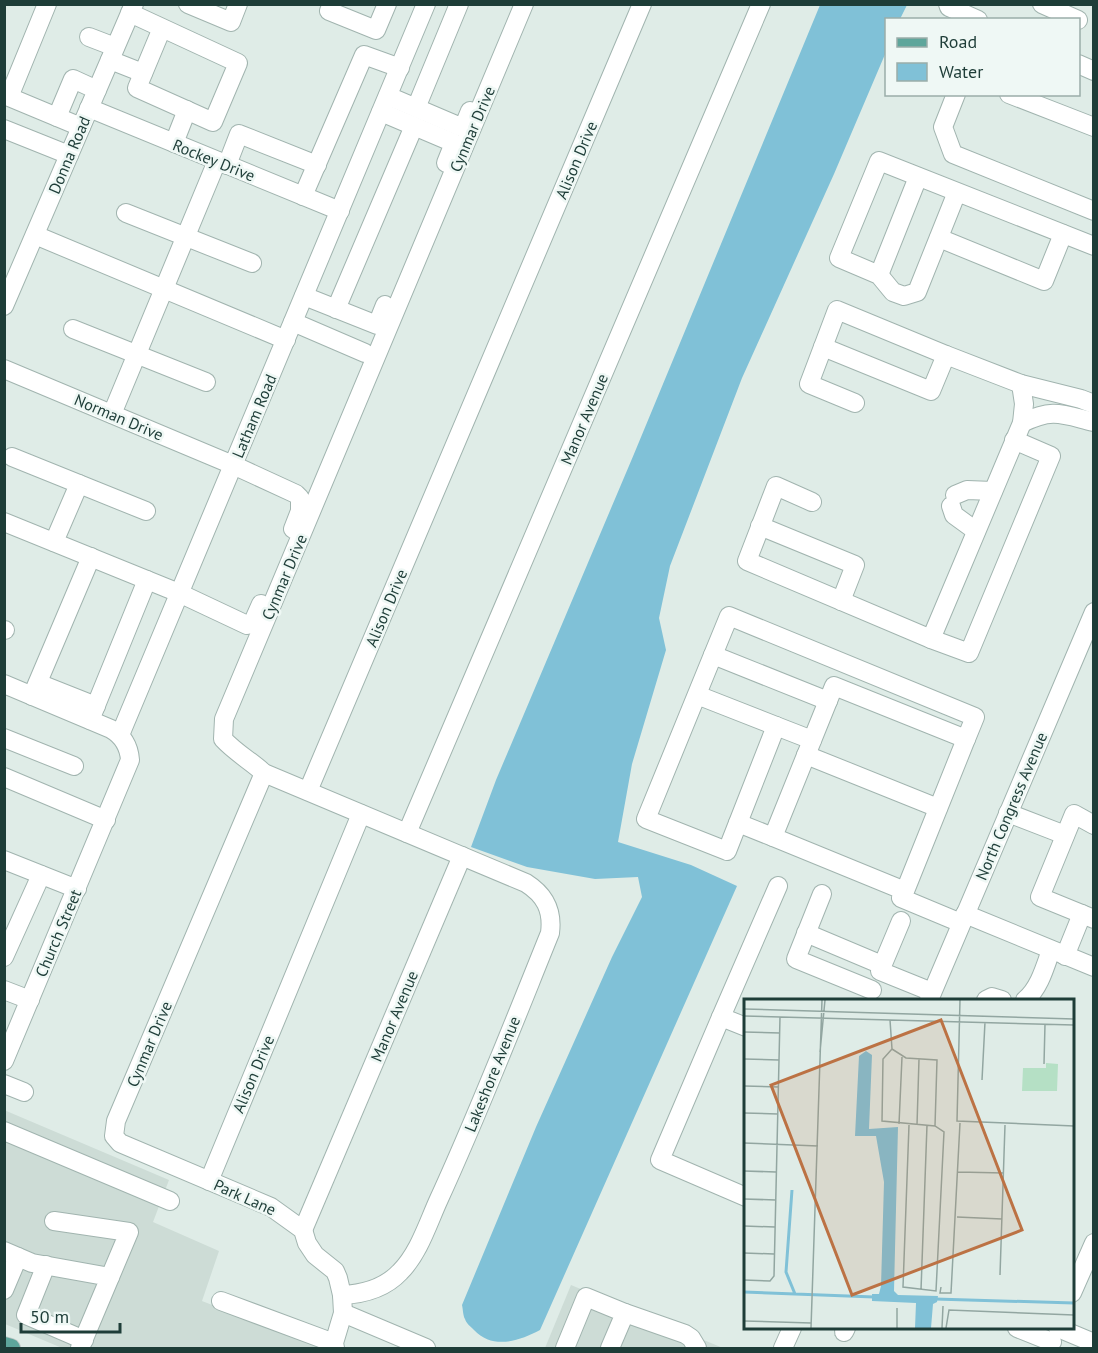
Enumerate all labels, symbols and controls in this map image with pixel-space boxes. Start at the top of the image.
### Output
legend [885,18,1080,96]
text: Road [939,30,977,53]
text: Water [939,60,983,83]
street label: Cynmar Drive [445,83,499,175]
street label: Donna Road [44,113,94,197]
street label: Alison Drive [551,118,601,202]
street label: Rockey Drive [170,134,258,186]
street label: Manor Avenue [556,370,612,468]
street label: Latham Road [227,371,281,461]
street label: Norman Drive [72,389,166,445]
street label: Cynmar Drive [257,531,311,623]
street label: Alison Drive [361,566,411,650]
street label: North Congress Avenue [971,729,1051,883]
street label: Church Street [31,886,86,980]
street label: Manor Avenue [366,967,422,1065]
street label: Cynmar Drive [122,998,176,1090]
inset map [744,999,1074,1329]
street label: Lakeshore Avenue [460,1013,524,1135]
street label: Alison Drive [228,1032,278,1116]
street label: Park Lane [211,1174,279,1220]
scale bar [21,1296,120,1334]
text: 50 m [30,1305,69,1328]

